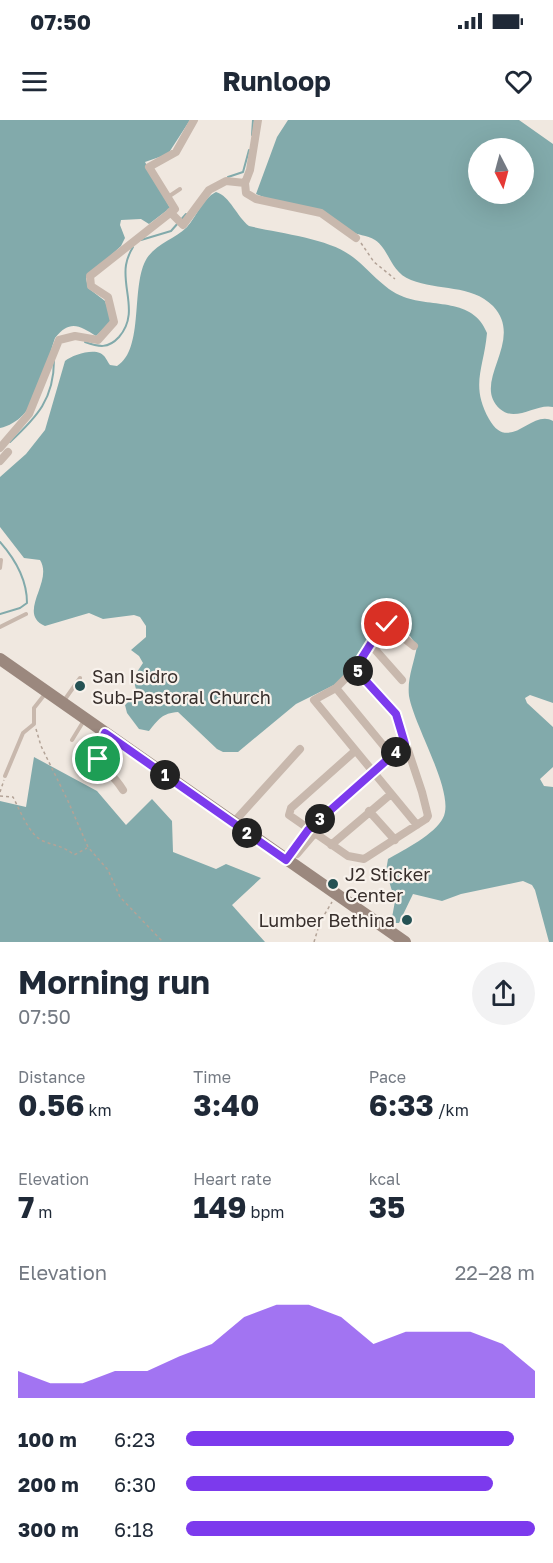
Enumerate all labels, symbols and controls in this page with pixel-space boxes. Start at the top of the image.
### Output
text: 07:50 [30,8,91,35]
icon: menu [18,65,51,98]
text: Runloop [222,65,331,97]
icon: heart [502,65,535,98]
north arrow [468,138,534,204]
map controls [468,138,534,204]
pin [361,598,412,649]
icon: check [370,607,403,640]
pin: 5 [343,656,373,686]
text: 5 [353,661,363,681]
place label: San Isidro Sub-Pastoral Church [92,665,271,708]
marker: San Isidro Sub-Pastoral Church [73,679,87,693]
pin [72,733,123,784]
pin: 4 [381,737,411,767]
icon: arrive [81,742,114,775]
text: 4 [391,742,401,762]
pin: 1 [150,760,180,790]
text: 1 [161,765,169,785]
pin: 3 [305,804,335,834]
text: 3 [315,809,325,829]
pin: 2 [232,818,262,848]
text: 2 [242,823,252,843]
place label: J2 Sticker Center [345,863,430,906]
marker: J2 Sticker Center [326,877,340,891]
place label: Lumber Bethina [258,909,395,931]
marker: Lumber Bethina [400,913,414,927]
text: Morning run [18,962,210,1001]
button: share [472,962,535,1025]
text: 07:50 [18,1004,71,1028]
text: Distance [18,1067,85,1087]
text: Time [193,1067,231,1087]
text: Pace [369,1067,406,1087]
text: 0.56 [18,1087,84,1123]
text: 3:40 [193,1087,259,1123]
text: 6:33 [369,1087,434,1123]
text: km [84,1100,112,1120]
text: /km [434,1100,469,1120]
text: Elevation [18,1169,89,1189]
text: Heart rate [193,1169,271,1189]
text: kcal [369,1169,400,1189]
text: 7 [18,1189,34,1225]
text: 149 [193,1189,247,1225]
text: 35 [369,1189,405,1225]
text: m [34,1202,53,1222]
text: bpm [247,1202,284,1222]
text: Elevation [18,1260,107,1284]
text: 22–28 m [455,1260,535,1284]
text: 100 m [18,1427,77,1451]
text: 6:23 [114,1427,155,1451]
text: 200 m [18,1472,79,1496]
text: 6:30 [114,1472,156,1496]
text: 300 m [18,1517,79,1541]
text: 6:18 [114,1517,154,1541]

